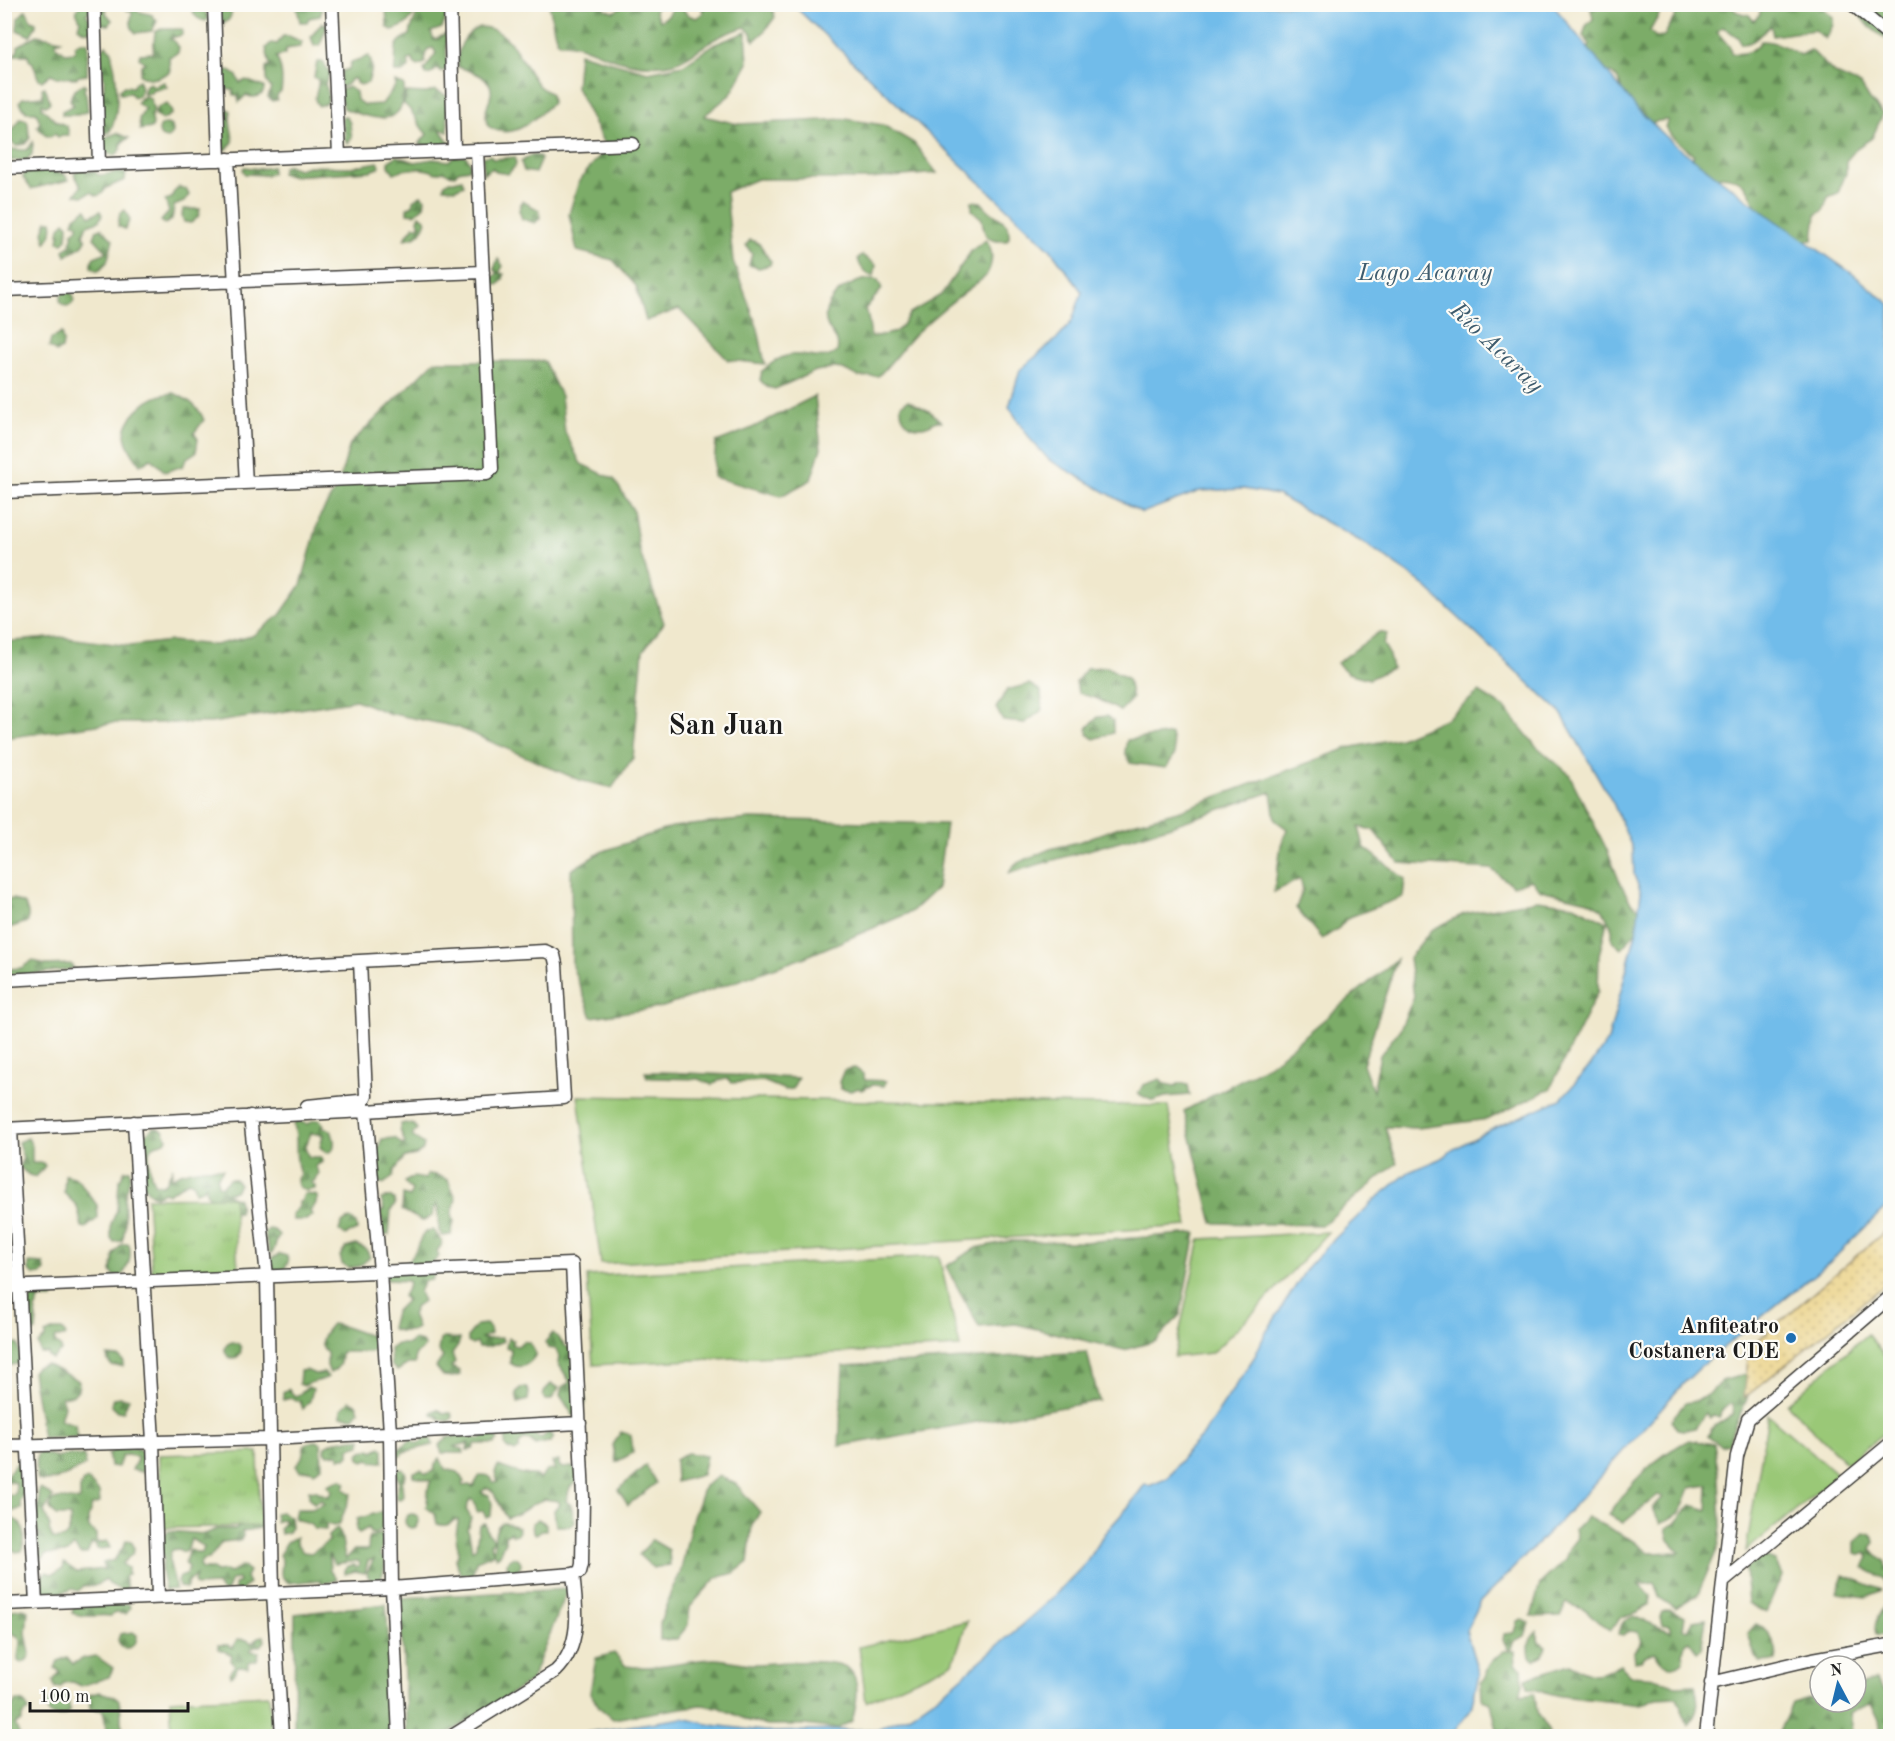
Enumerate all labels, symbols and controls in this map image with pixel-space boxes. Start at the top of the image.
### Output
water label: Lago Acaray [1357,262,1493,286]
water label: Río Acaray [1444,298,1547,399]
district label: San Juan [668,713,784,741]
place label: Anfiteatro Costanera CDE [1628,1316,1779,1363]
marker: Anfiteatro Costanera CDE [1784,1331,1798,1345]
north arrow [1808,1654,1868,1714]
text: N [1829,1662,1844,1680]
scale bar [30,1675,188,1713]
text: 100 m [39,1688,90,1706]

